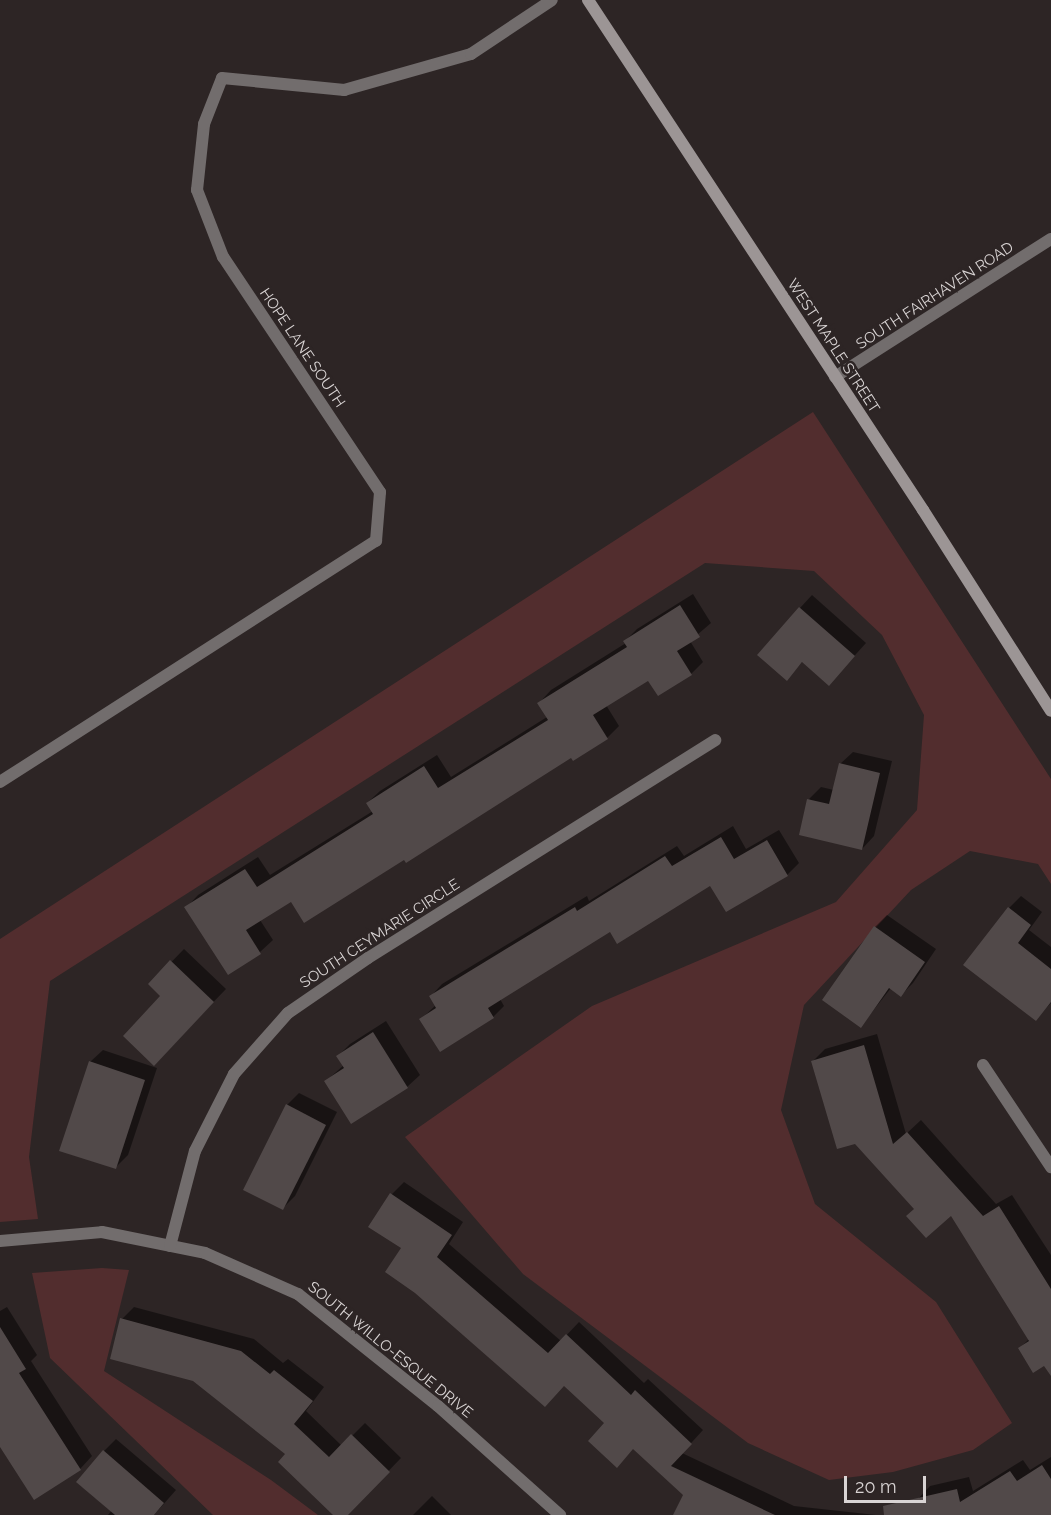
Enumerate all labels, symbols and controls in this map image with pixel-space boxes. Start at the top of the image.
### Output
street label: SOUTH FAIRHAVEN ROAD [853,238,1017,354]
street label: WEST MAPLE STREET [783,275,883,417]
street label: HOPE LANE SOUTH [255,285,349,411]
street label: SOUTH CEYMARIE CIRCLE [297,876,463,992]
street label: SOUTH WILLO-ESQUE DRIVE [304,1278,476,1422]
scale bar [847,1464,930,1502]
text: 20 m [855,1476,897,1497]

